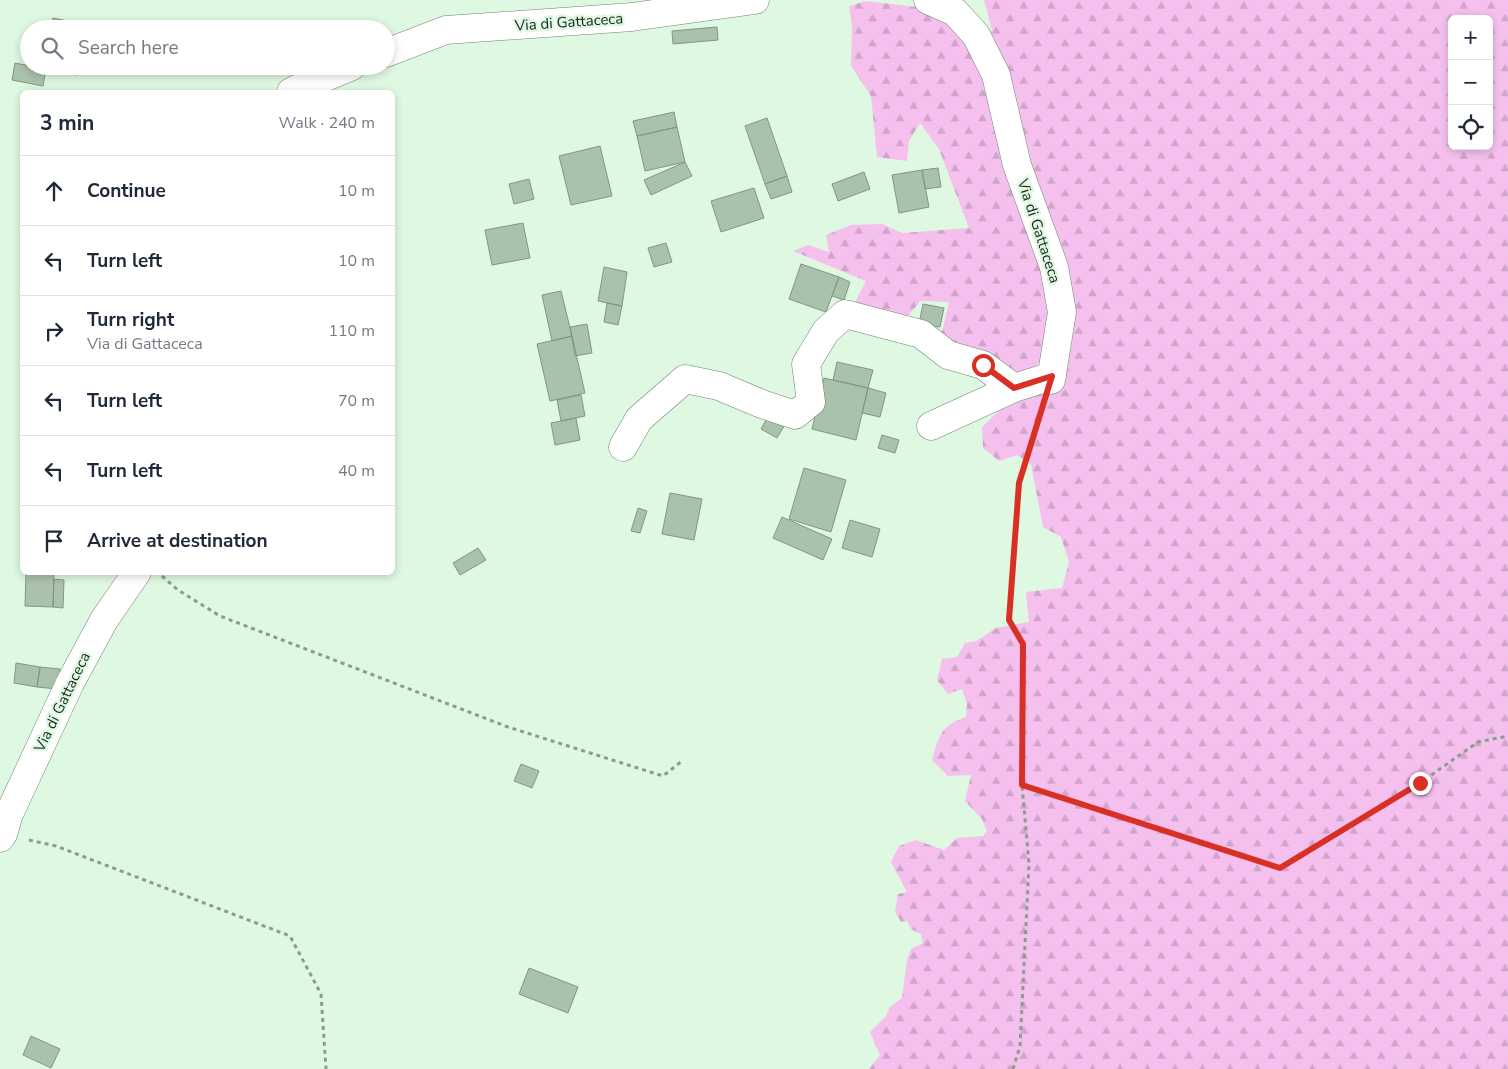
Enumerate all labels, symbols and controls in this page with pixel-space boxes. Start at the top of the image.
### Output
street label: Via di Gattaceca [513,8,624,36]
map controls [1448,15,1493,150]
button: + [1448,15,1493,60]
search box [20,20,395,75]
icon: search [38,34,66,62]
text: Search here [78,35,179,61]
button: − [1448,60,1493,105]
button: locate [1448,105,1493,150]
text: 3 min [40,109,94,137]
text: Walk · 240 m [279,112,375,134]
street label: Via di Gattaceca [1012,175,1065,286]
icon: ahead [40,177,68,205]
text: Continue [87,178,166,204]
text: 10 m [338,180,375,202]
icon: left [40,247,68,275]
text: Turn left [87,248,162,274]
text: 10 m [338,250,375,272]
text: Turn right [87,307,174,333]
icon: right [40,317,68,345]
text: 110 m [328,320,375,342]
text: Via di Gattaceca [87,333,203,355]
route start [972,354,995,377]
icon: left [40,387,68,415]
text: Turn left [87,388,162,414]
text: 70 m [338,390,375,412]
icon: left [40,457,68,485]
text: Turn left [87,458,162,484]
text: 40 m [338,460,375,482]
icon: arrive [40,527,68,555]
text: Arrive at destination [87,528,268,554]
street label: Via di Gattaceca [29,649,95,756]
route end [1409,772,1432,795]

